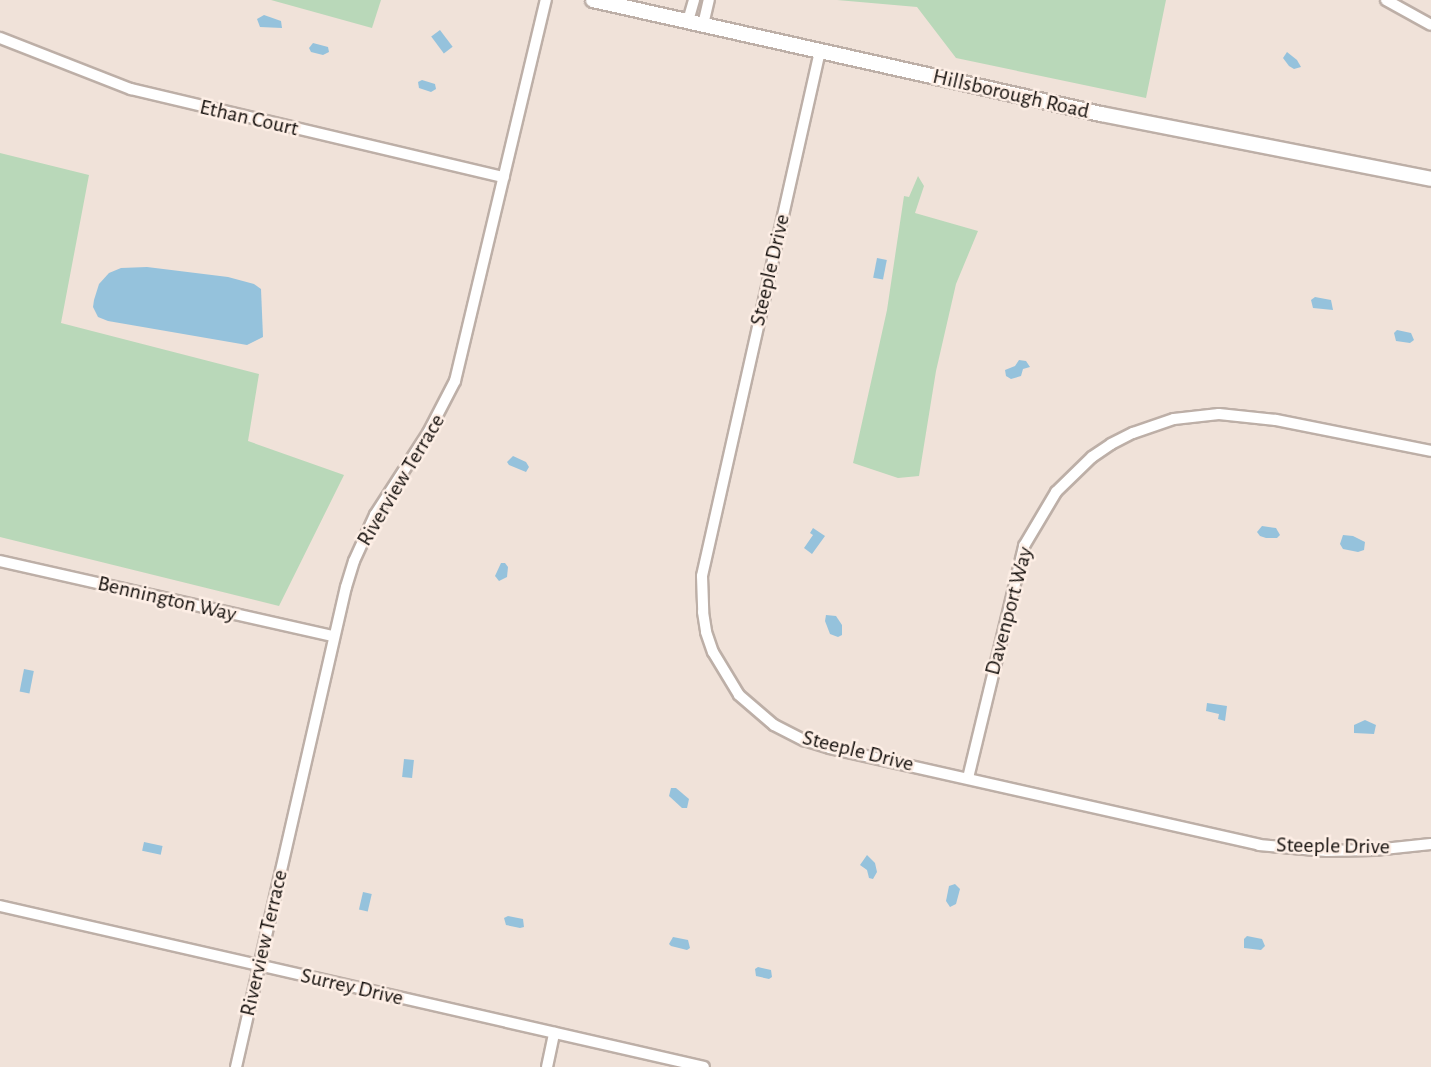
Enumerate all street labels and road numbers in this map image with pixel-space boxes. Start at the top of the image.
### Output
street label: Hillsborough Road [930,63,1092,125]
street label: Ethan Court [197,94,301,142]
street label: Steeple Drive [744,212,796,328]
street label: Riverview Terrace [351,409,451,551]
street label: Davenport Way [979,544,1039,678]
street label: Bennington Way [95,570,239,628]
street label: Steeple Drive [800,724,916,778]
street label: Steeple Drive [1276,832,1390,860]
street label: Riverview Terrace [234,867,294,1019]
street label: Surrey Drive [298,962,406,1012]

